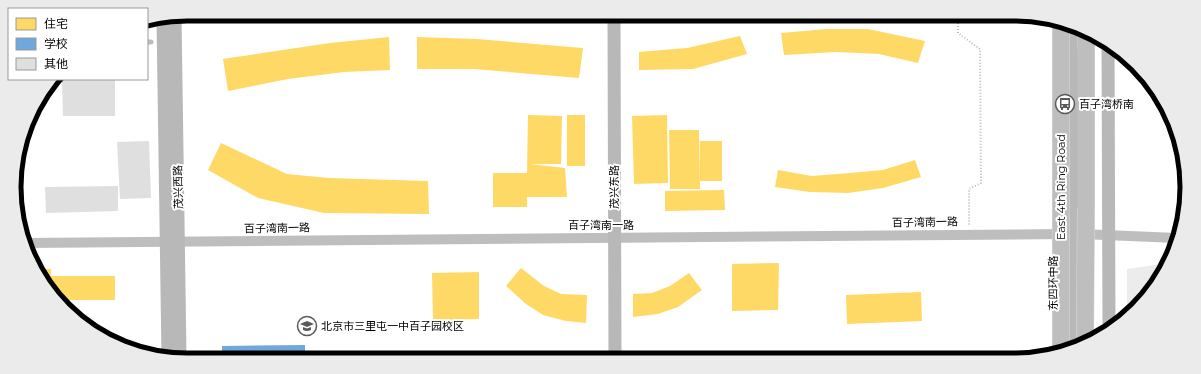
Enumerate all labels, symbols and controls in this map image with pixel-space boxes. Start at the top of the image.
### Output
legend [8,8,148,80]
text: 住宅 [44,16,68,31]
text: 学校 [44,36,68,51]
text: 其他 [44,56,68,71]
bus stop icon: 百子湾桥南 [1054,93,1076,115]
place label: 百子湾桥南 [1079,97,1134,111]
street label: East 4th Ring Road [1054,134,1068,240]
street label: 茂兴西路 [171,165,185,209]
street label: 茂兴东路 [607,165,621,209]
street label: 百子湾南一路 [892,214,958,230]
street label: 百子湾南一路 [568,218,634,232]
street label: 百子湾南一路 [244,220,310,236]
street label: 东四环中路 [1046,256,1060,311]
school or university icon: 北京市三里屯一中百子园校区 [296,315,318,337]
place label: 北京市三里屯一中百子园校区 [321,319,464,333]

